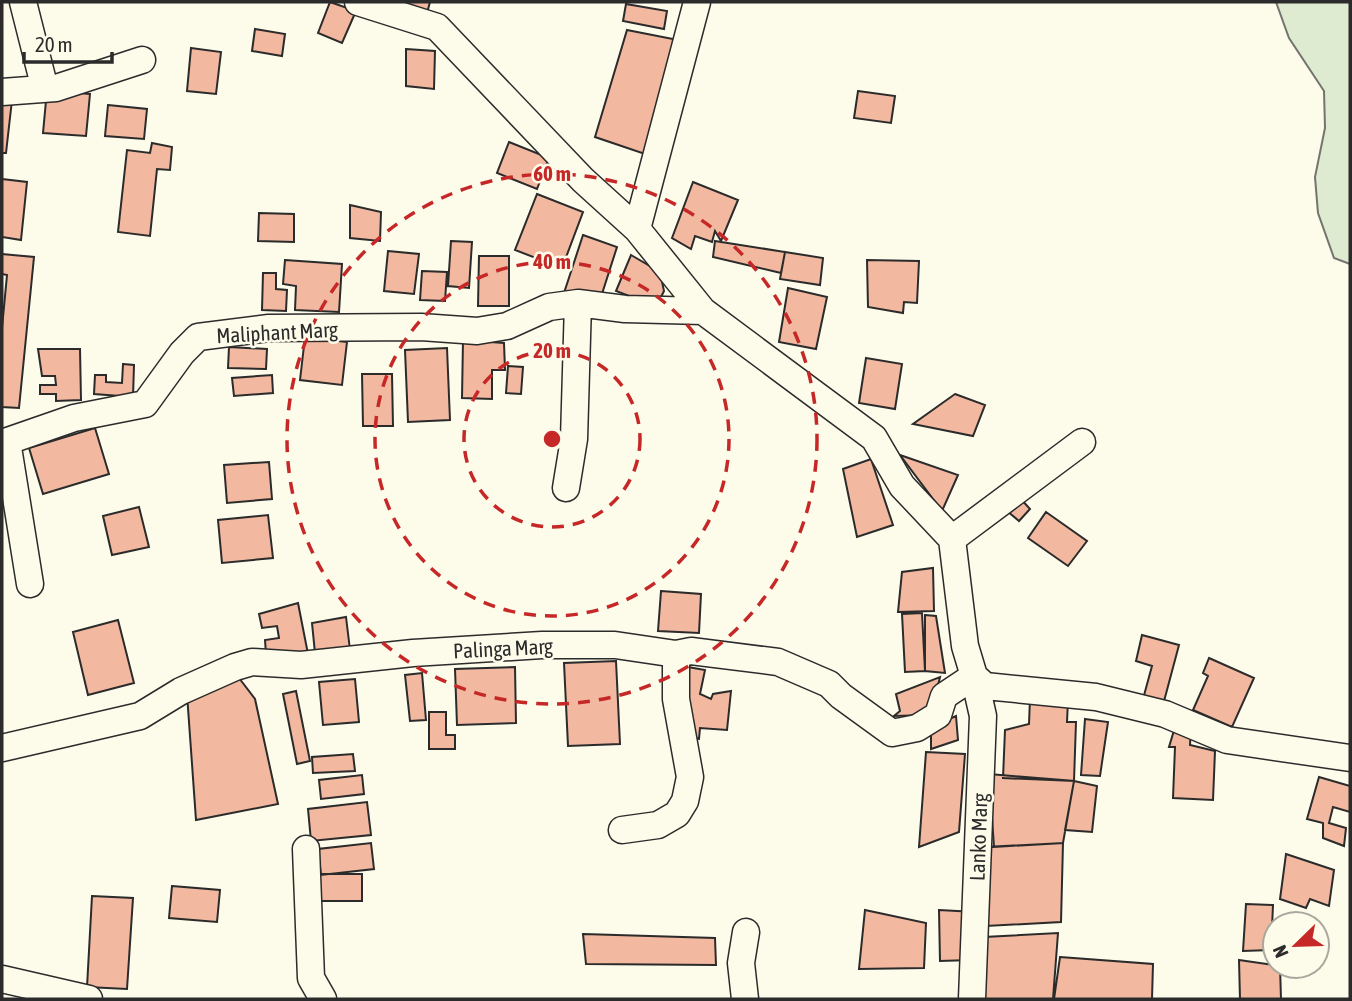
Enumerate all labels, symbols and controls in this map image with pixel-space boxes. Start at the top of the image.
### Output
scale bar [24,21,112,65]
text: 20 m [35,32,73,56]
text: 60 m [533,161,571,185]
text: 40 m [532,249,571,273]
street label: Maliphant Marg [216,317,338,347]
text: 20 m [533,338,571,362]
centre of rings [540,427,564,451]
street label: Palinga Marg [452,633,554,663]
street label: Lanko Marg [964,793,992,881]
north arrow [1261,910,1331,980]
text: N [1268,942,1293,961]

